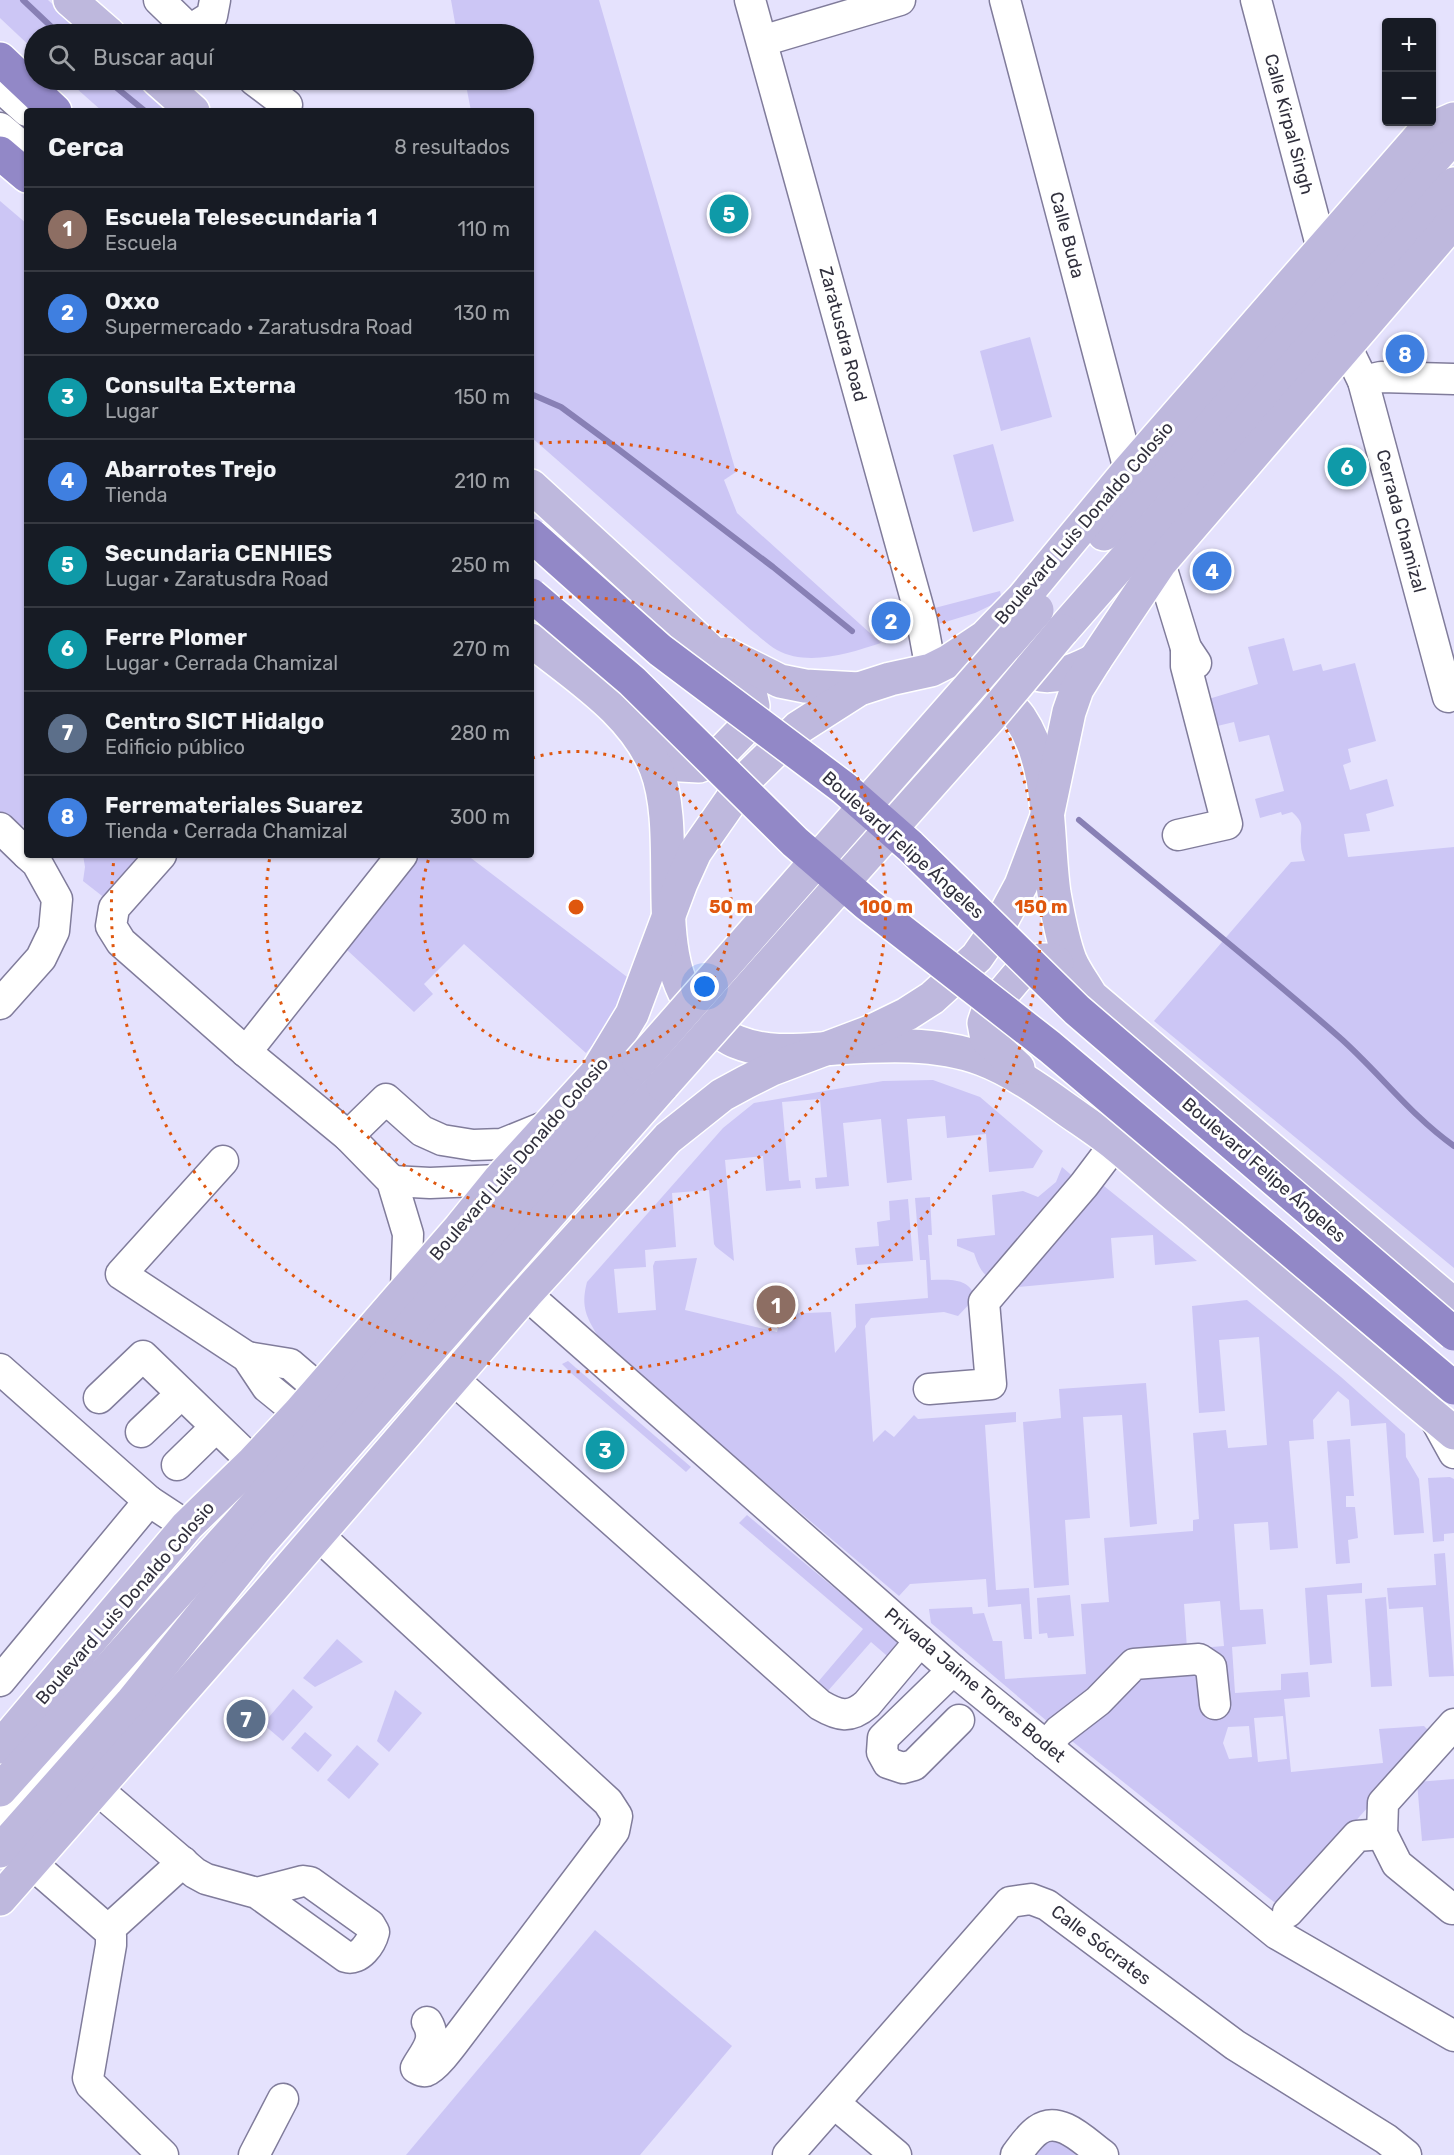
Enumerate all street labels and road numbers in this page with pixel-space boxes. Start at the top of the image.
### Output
street label: Calle Kirpal Singh [1260,51,1318,197]
street label: Calle Buda [1045,189,1089,281]
street label: Zaratusdra Road [814,264,872,404]
street label: Boulevard Luis Donaldo Colosio [990,417,1178,629]
street label: Cerrada Chamizal [1371,447,1431,595]
street label: Boulevard Felipe Ángeles [818,767,988,923]
street label: Boulevard Luis Donaldo Colosio [425,1053,613,1265]
street label: Boulevard Felipe Ángeles [1178,1093,1350,1247]
street label: Boulevard Luis Donaldo Colosio [31,1497,219,1709]
street label: Privada Jaime Torres Bodet [880,1603,1070,1767]
street label: Calle Sócrates [1047,1900,1155,1990]

